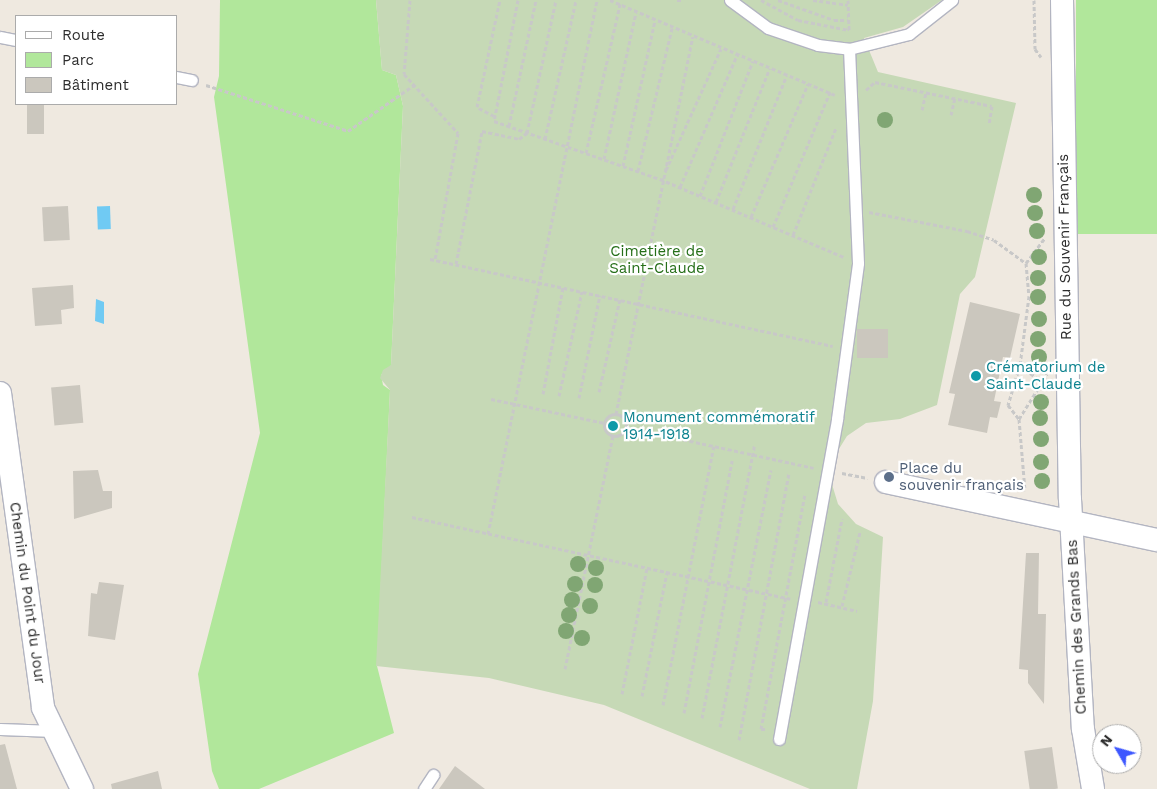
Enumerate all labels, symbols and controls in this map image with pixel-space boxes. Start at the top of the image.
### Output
legend [15,15,178,105]
text: Route [62,26,105,44]
text: Parc [62,51,94,69]
text: Bâtiment [62,76,129,94]
street label: Rue du Souvenir Français [1054,154,1076,340]
park label: Cimetière de Saint-Claude [609,242,705,277]
place label: Crématorium de Saint-Claude [986,358,1105,393]
marker: Crématorium de Saint-Claude [970,370,982,382]
place label: Monument commémoratif 1914-1918 [623,408,815,443]
marker: Monument commémoratif 1914-1918 [607,420,619,432]
place label: Place du souvenir français [899,459,1024,494]
marker: Place du souvenir français [883,471,895,483]
street label: Chemin du Point du Jour [5,501,49,685]
street label: Chemin des Grands Bas [1063,539,1091,715]
north arrow [1092,724,1142,774]
text: N [1096,731,1115,749]

